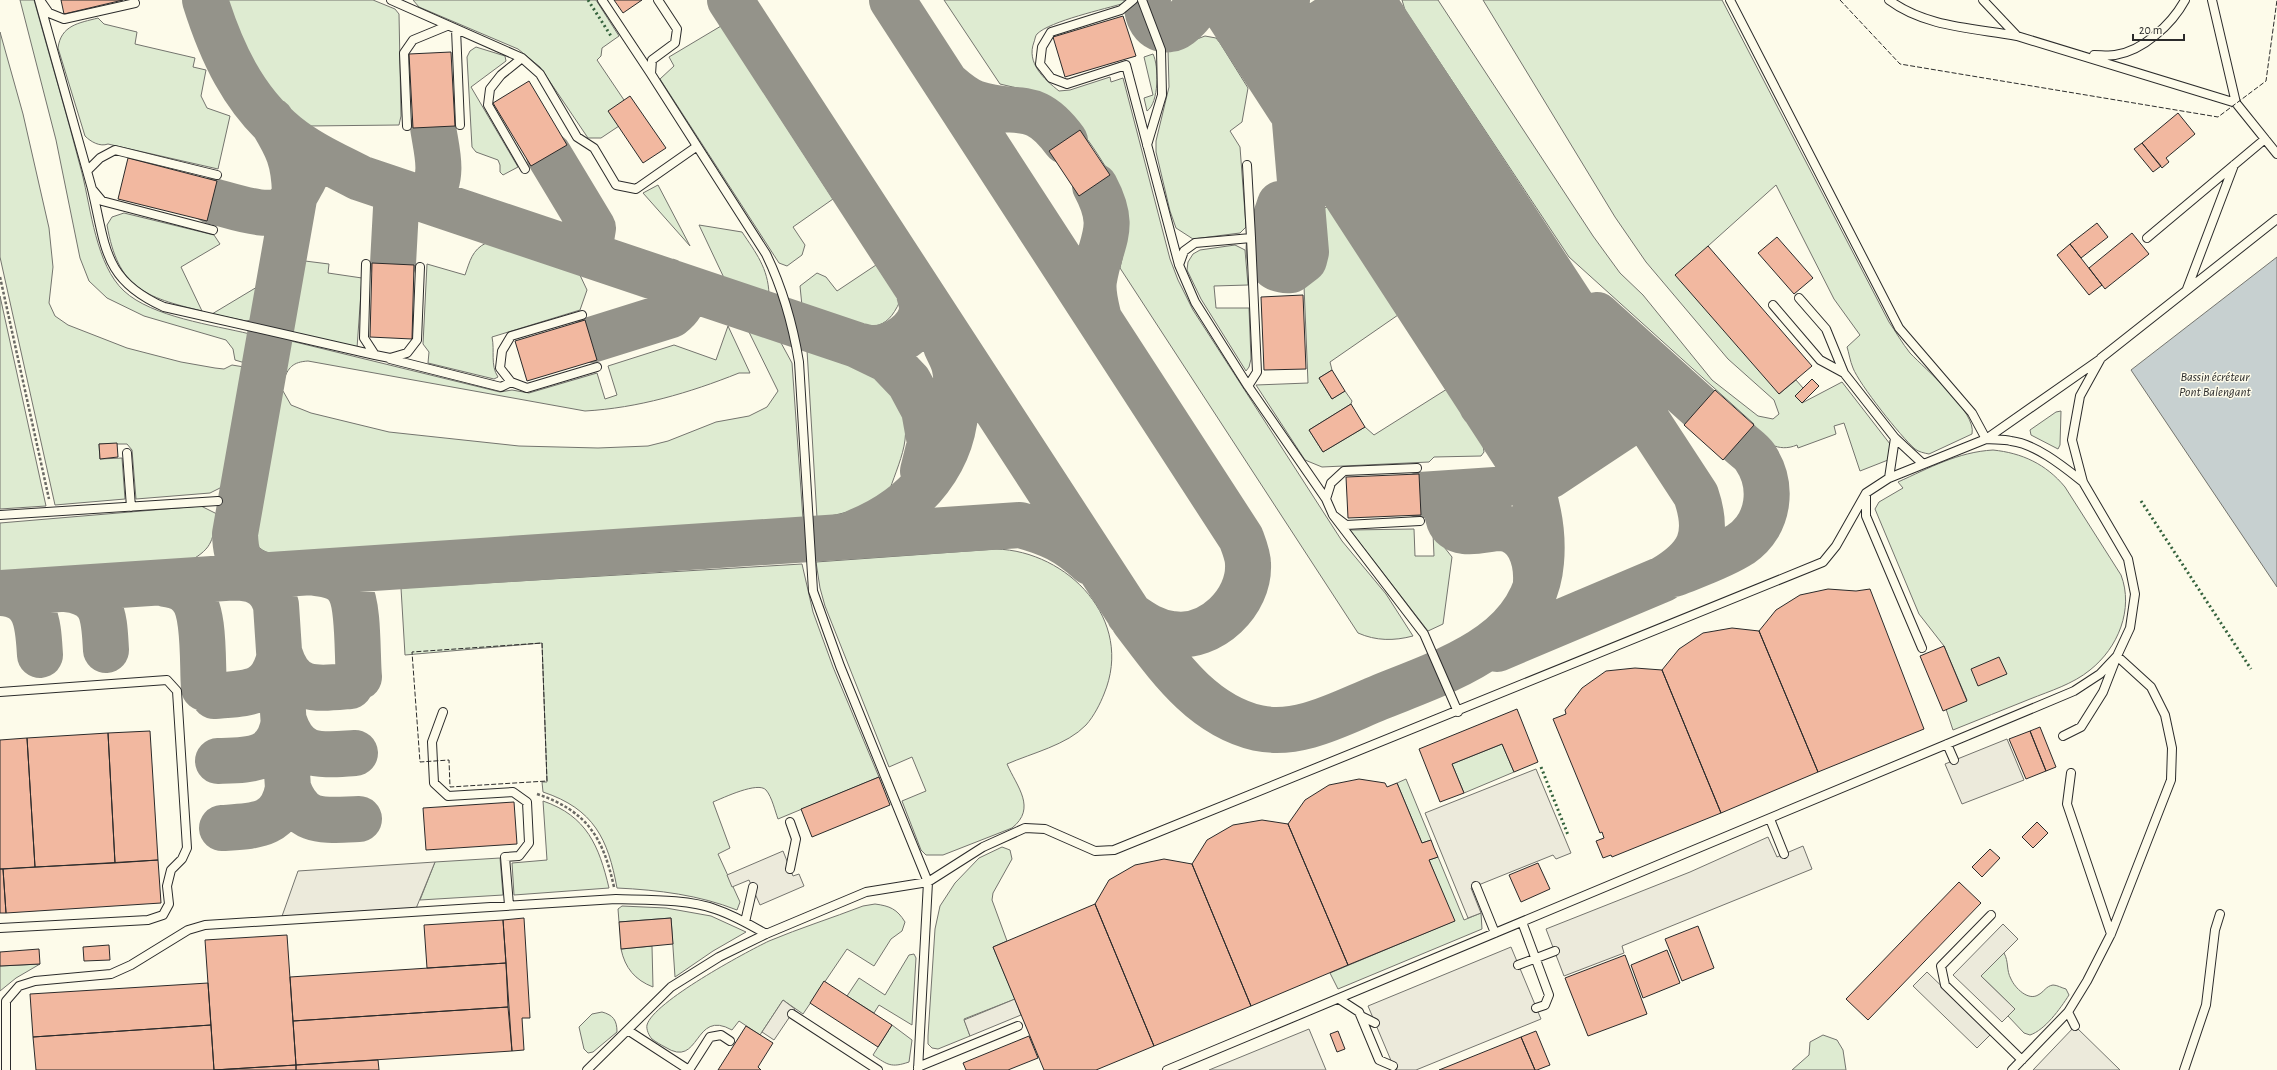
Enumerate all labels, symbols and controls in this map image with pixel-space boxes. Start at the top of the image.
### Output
scale bar [2133,16,2184,42]
text: 20 m [2139,24,2162,36]
water label: Bassin écréteur Pont Balengant [2179,371,2252,399]

